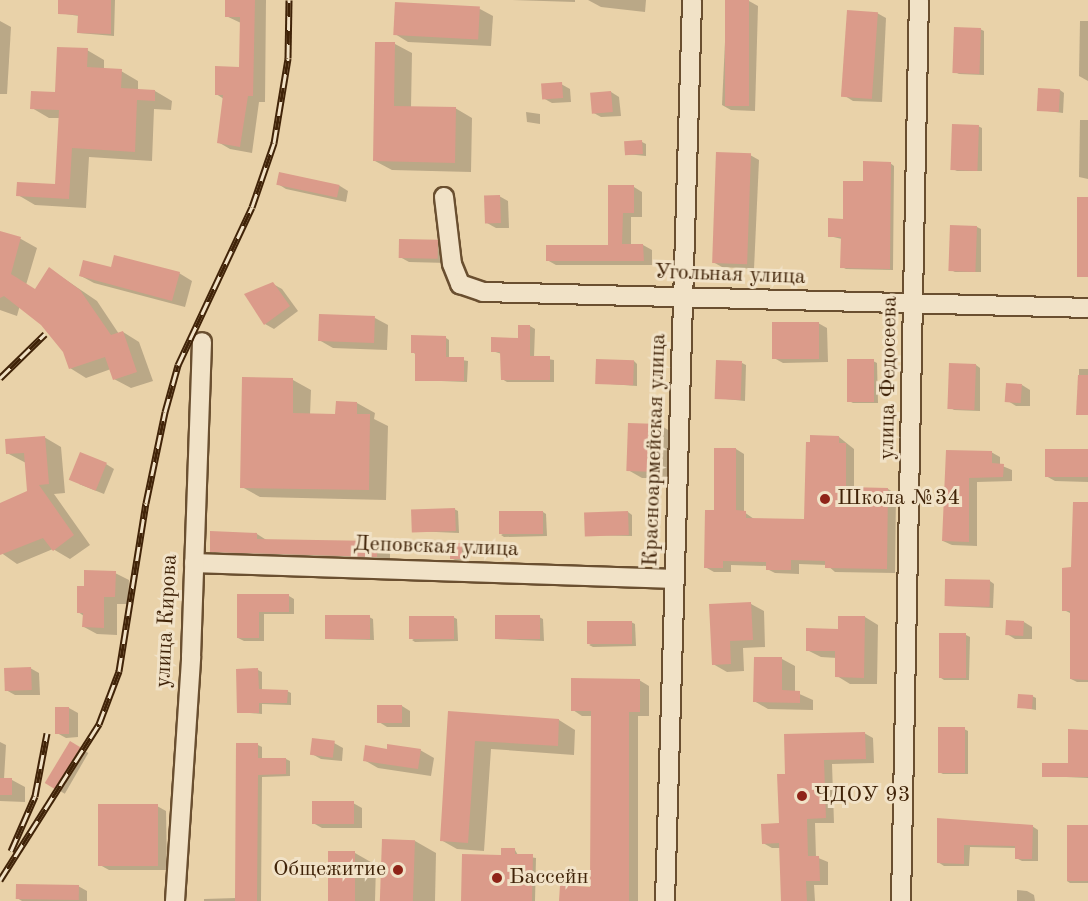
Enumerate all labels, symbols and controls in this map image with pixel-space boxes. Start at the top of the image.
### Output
street label: Угольная улица [654,259,806,291]
street label: улица Федосеева [874,296,904,460]
street label: Красноармейская улица [638,333,672,567]
place label: Школа №34 [837,486,960,512]
marker: Школа №34 [818,492,832,506]
street label: Деповская улица [353,531,519,563]
street label: улица Кирова [150,553,184,689]
place label: ЧДОУ 93 [814,783,910,809]
marker: ЧДОУ 93 [795,789,809,803]
place label: Общежитие [273,857,386,883]
marker: Общежитие [391,863,405,877]
place label: Бассейн [509,865,589,891]
marker: Бассейн [490,871,504,885]

